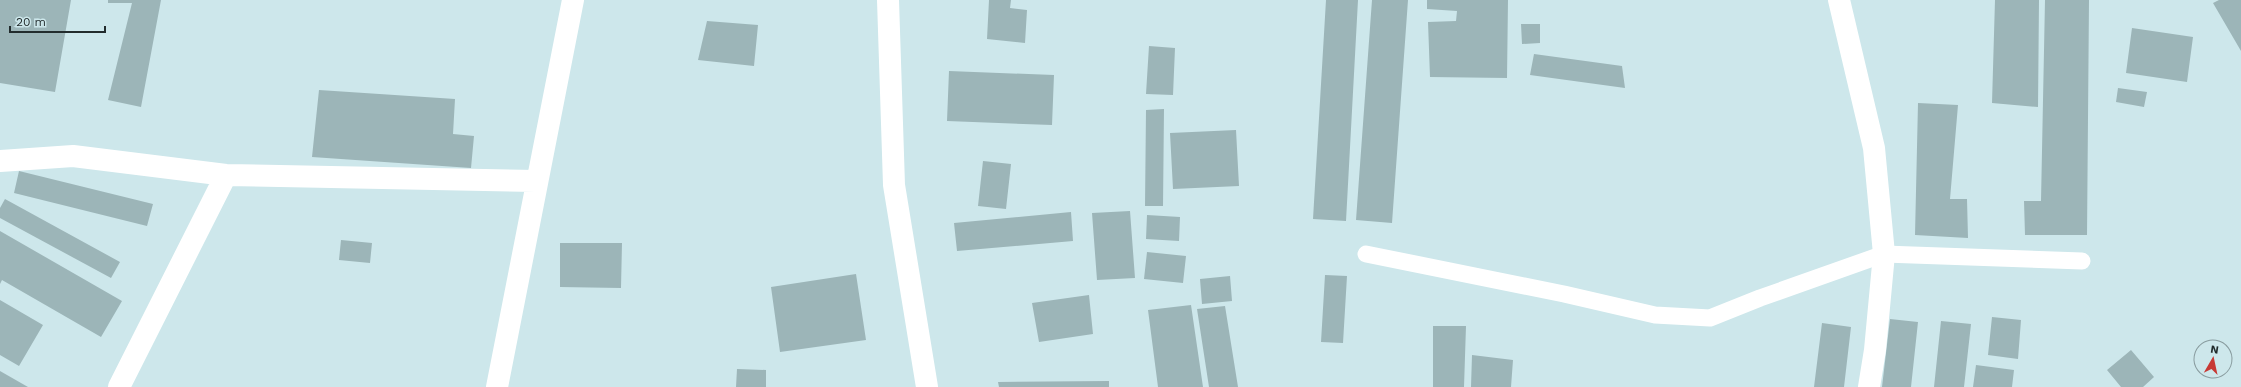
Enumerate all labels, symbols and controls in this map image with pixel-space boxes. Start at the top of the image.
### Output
scale bar [10,8,105,34]
text: 20 m [16,15,46,29]
north arrow [2193,339,2233,379]
text: N [2209,343,2220,357]

